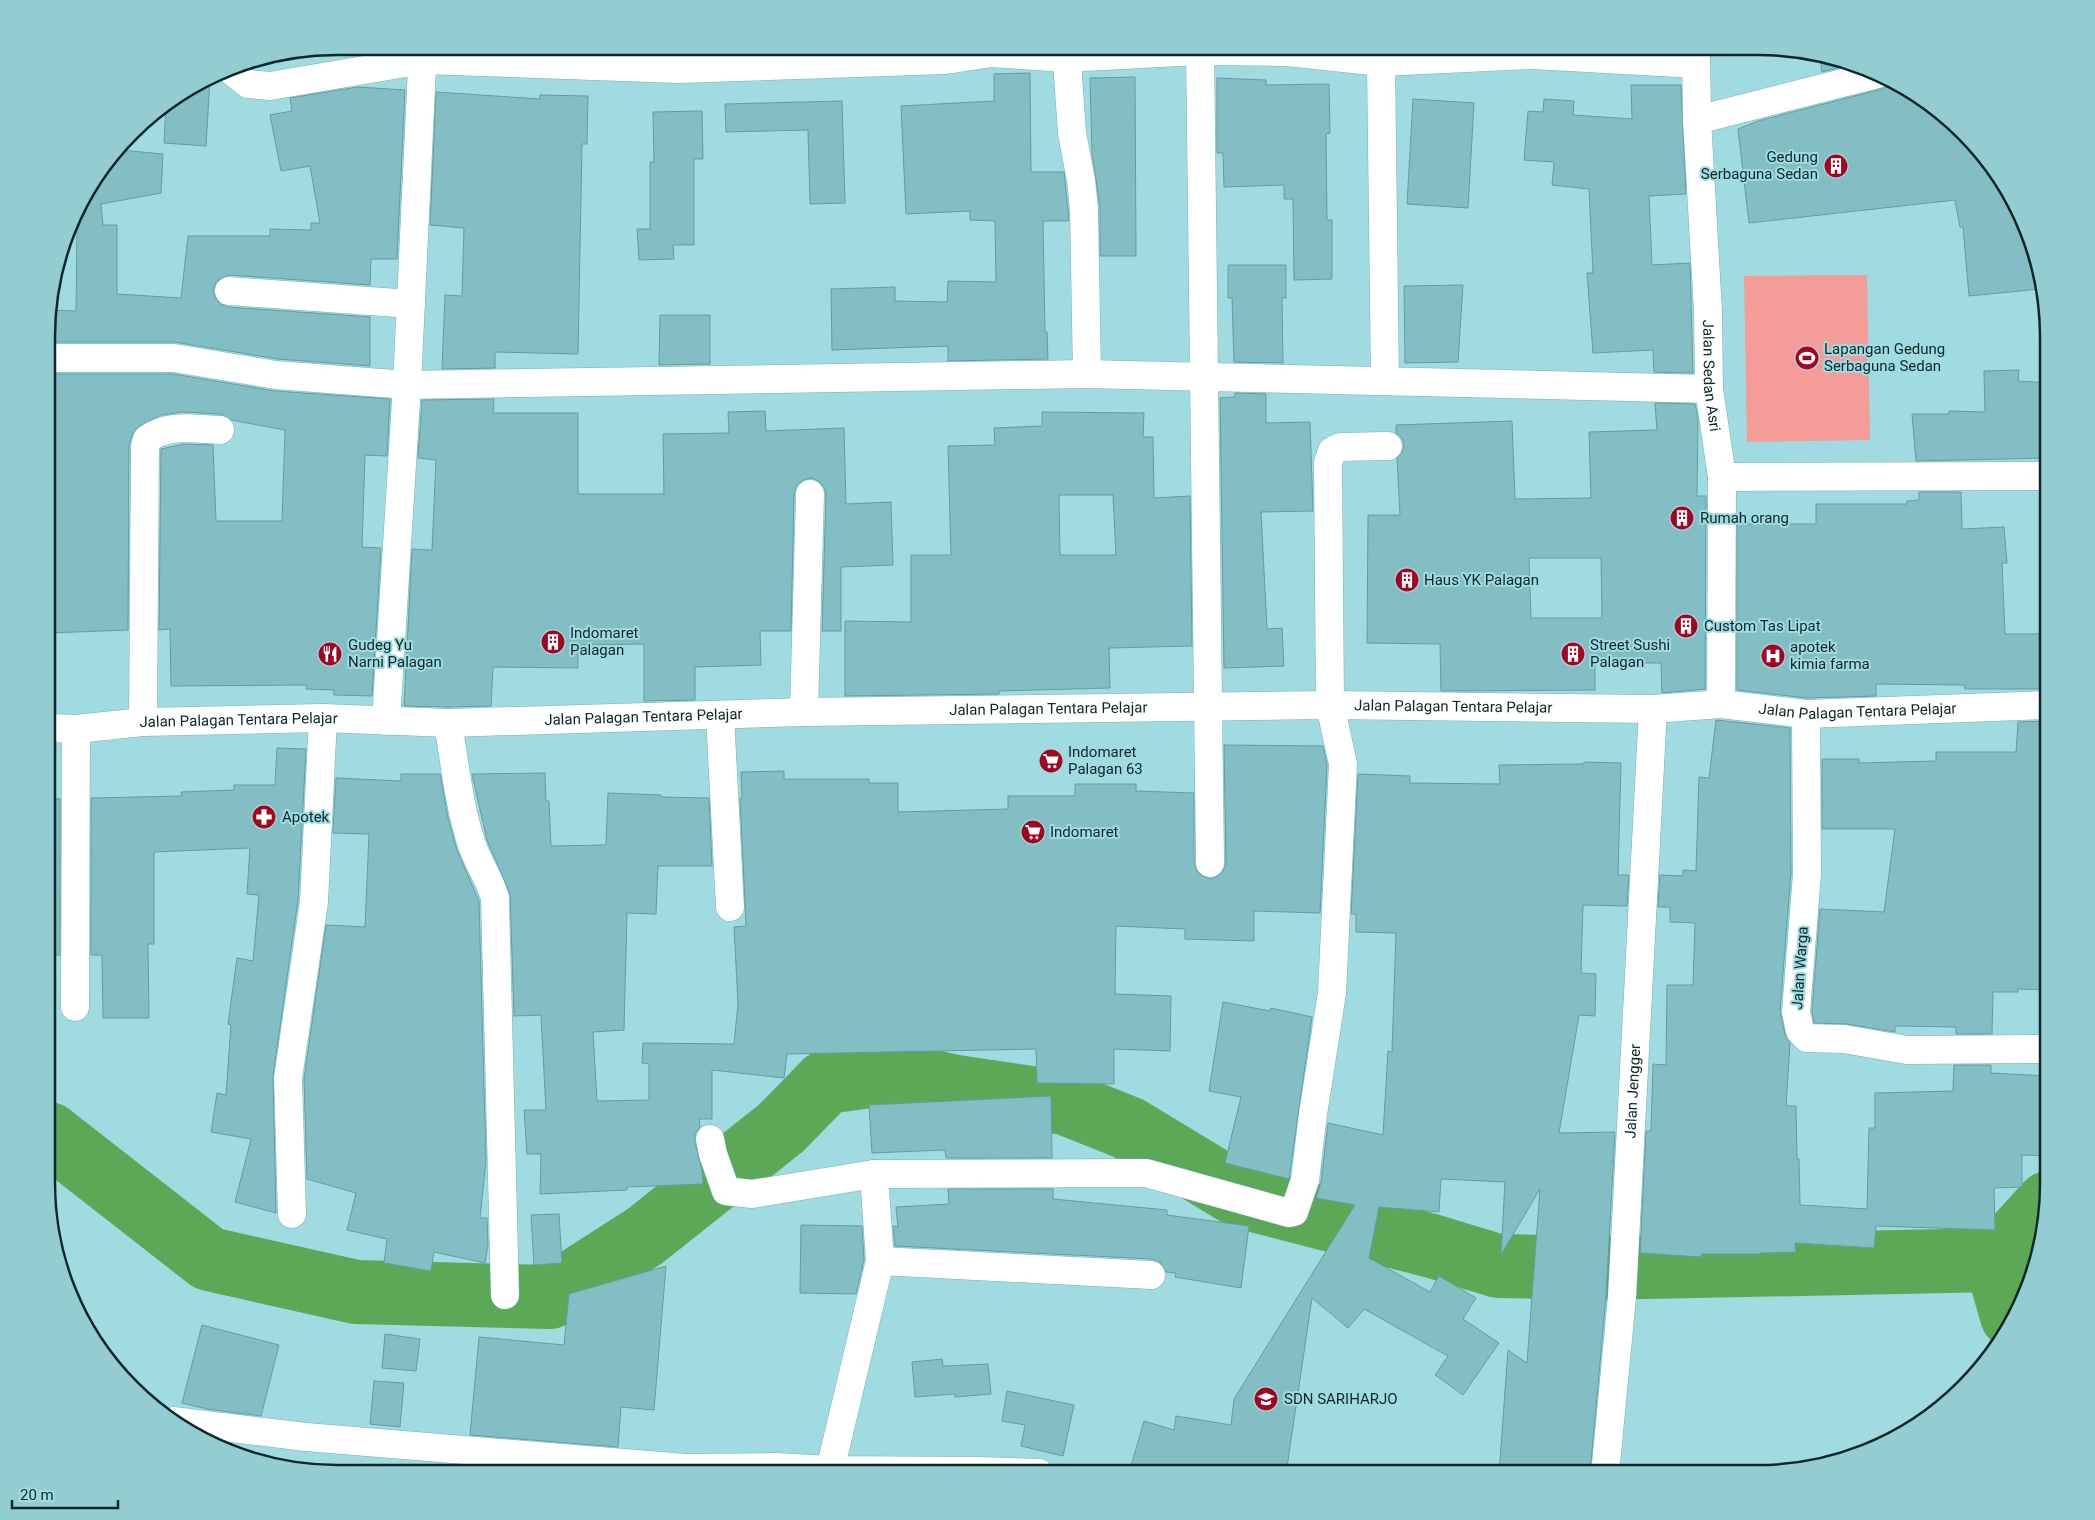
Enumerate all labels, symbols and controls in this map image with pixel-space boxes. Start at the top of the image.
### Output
place label: Gedung Serbaguna Sedan [1701,148,1818,183]
building icon: Gedung Serbaguna Sedan [1823,153,1849,179]
street label: Jalan Sedan Asri [1699,319,1724,433]
place label: Lapangan Gedung Serbaguna Sedan [1824,340,1945,375]
sports icon: Lapangan Gedung Serbaguna Sedan [1794,345,1820,371]
building icon: Rumah orang [1669,505,1695,531]
place label: Rumah orang [1700,509,1789,527]
building icon: Haus YK Palagan [1394,567,1420,593]
place label: Haus YK Palagan [1424,571,1539,589]
building icon: Custom Tas Lipat [1673,613,1699,639]
place label: Custom Tas Lipat [1704,617,1821,635]
place label: Indomaret Palagan [570,624,639,659]
building icon: Indomaret Palagan [540,629,566,655]
place label: Gudeg Yu Narni Palagan [348,636,442,671]
place label: Street Sushi Palagan [1590,636,1670,671]
place label: apotek kimia farma [1790,638,1870,673]
restaurant icon: Gudeg Yu Narni Palagan [317,641,343,667]
building icon: Street Sushi Palagan [1560,641,1586,667]
hospital icon: apotek kimia farma [1760,643,1786,669]
street label: Jalan Palagan Tentara Pelajar [1354,696,1553,717]
street label: Jalan Palagan Tentara Pelajar [949,698,1148,719]
street label: Jalan Palagan Tentara Pelajar [1758,699,1957,723]
street label: Jalan Palagan Tentara Pelajar [544,705,743,729]
street label: Jalan Palagan Tentara Pelajar [139,709,338,731]
place label: Indomaret Palagan 63 [1068,743,1143,778]
supermarket icon: Indomaret Palagan 63 [1038,748,1064,774]
pharmacy icon: Apotek [251,804,277,830]
place label: Apotek [282,808,330,826]
supermarket icon: Indomaret [1020,819,1046,845]
place label: Indomaret [1050,823,1119,841]
street label: Jalan Warga [1788,926,1812,1010]
street label: Jalan Jengger [1621,1043,1644,1139]
school or university icon: SDN SARIHARJO [1253,1386,1279,1412]
place label: SDN SARIHARJO [1284,1390,1398,1408]
scale bar [12,1478,119,1510]
text: 20 m [20,1486,54,1504]

